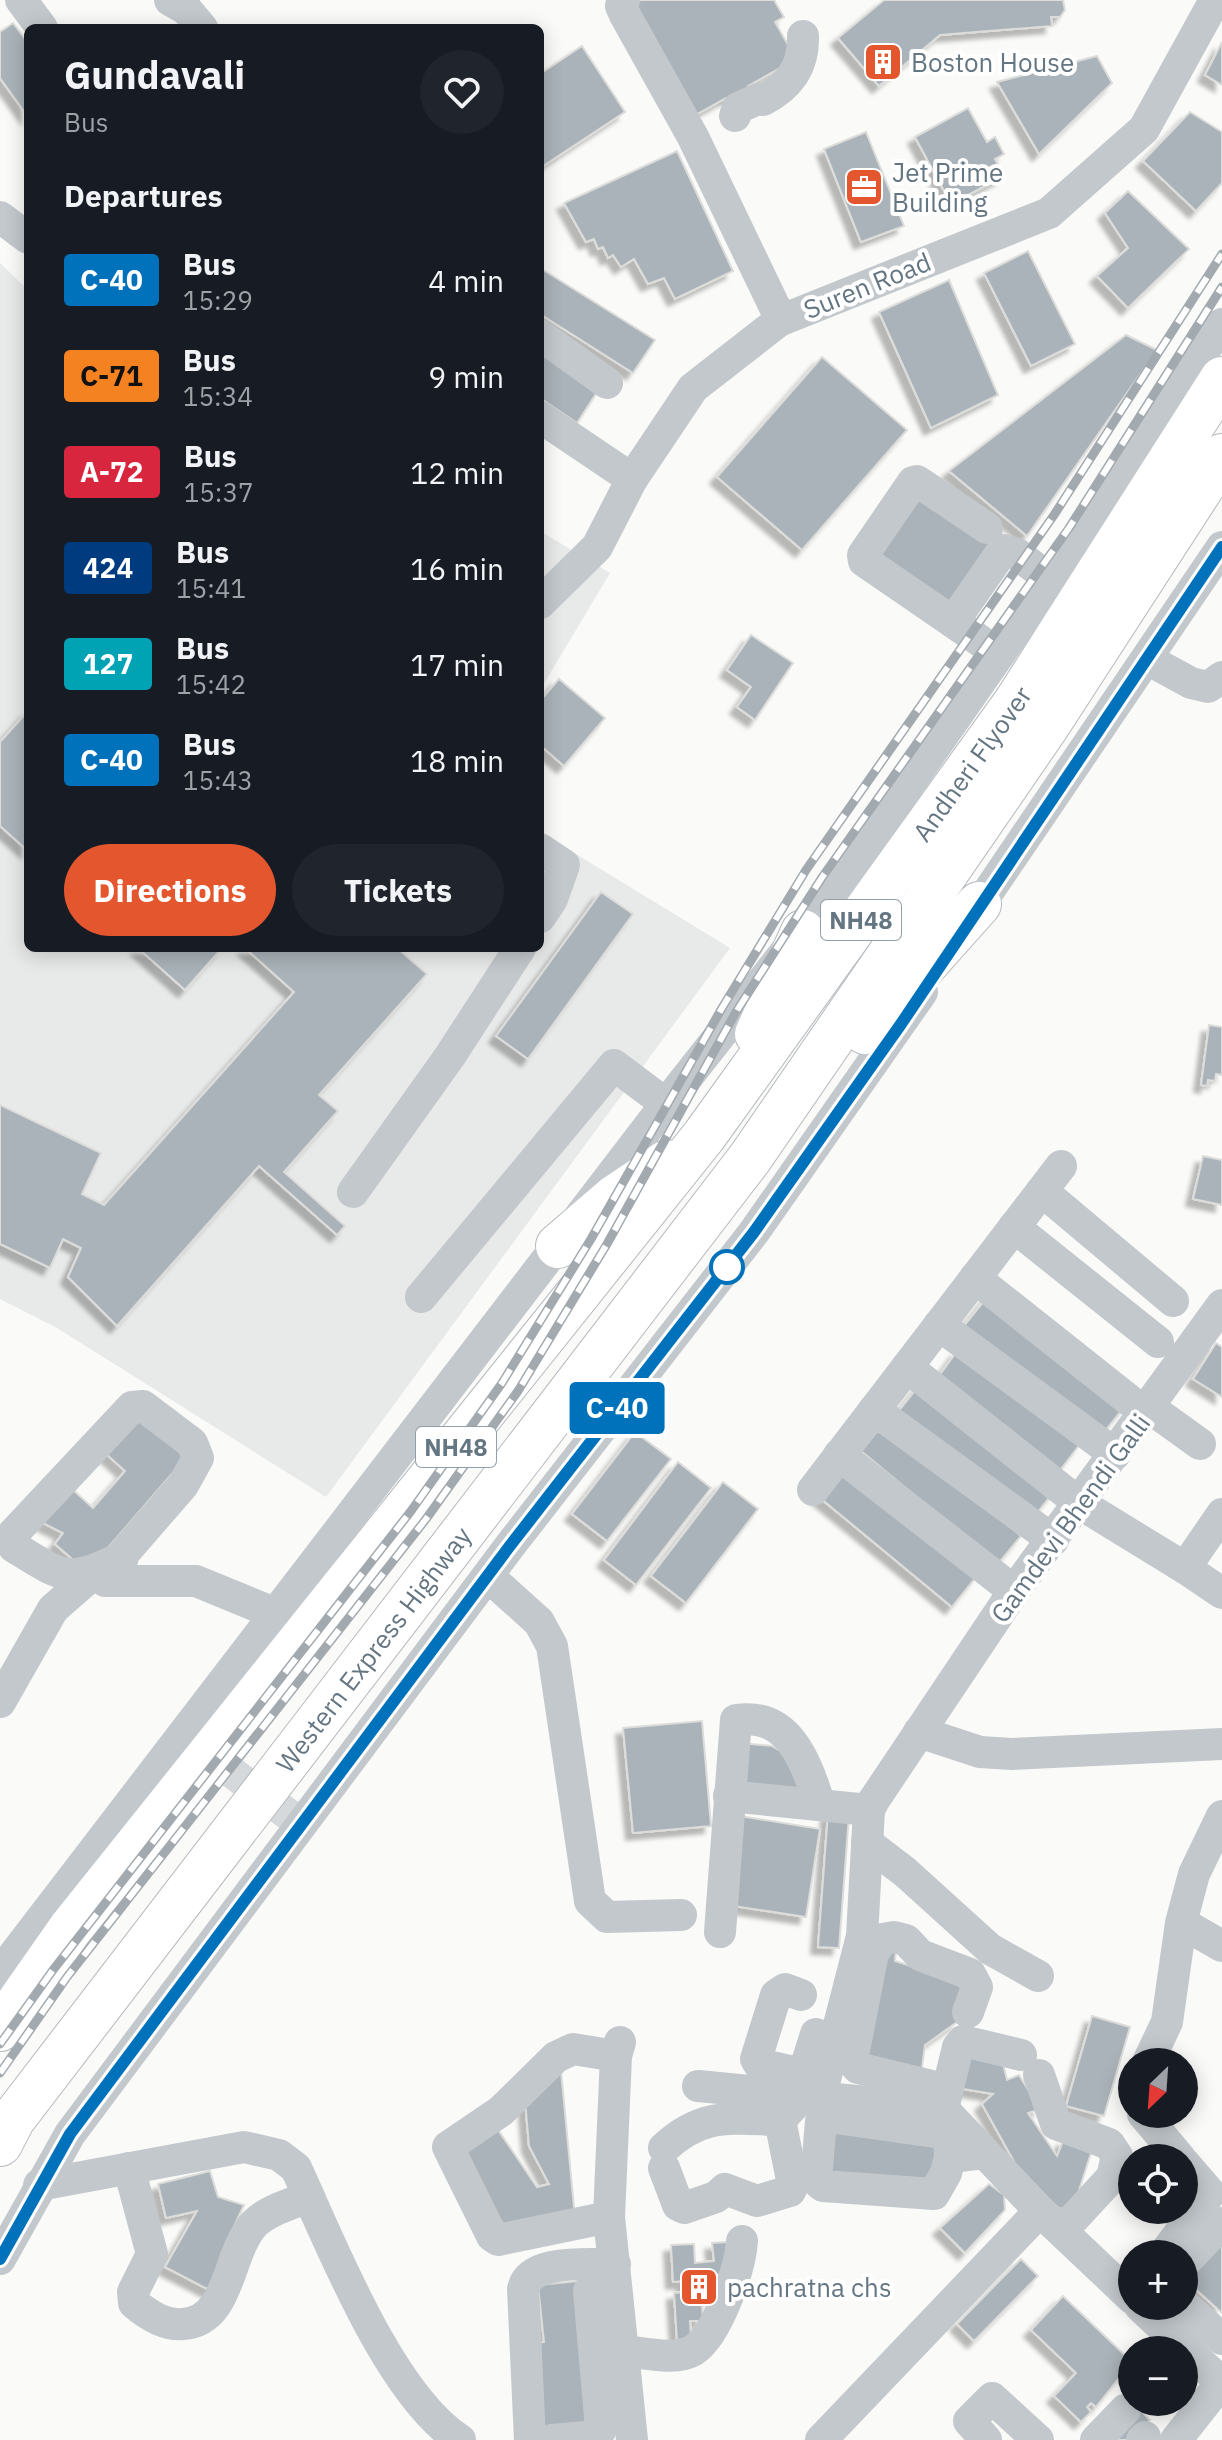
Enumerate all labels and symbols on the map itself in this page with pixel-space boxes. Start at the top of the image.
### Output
building icon: Boston House [862,41,904,83]
place label: Boston House [911,45,1074,79]
place label: Jet Prime Building [892,155,1003,219]
office icon: Jet Prime Building [843,166,885,208]
street label: Suren Road [798,244,936,326]
street label: Andheri Flyover [905,679,1039,848]
road number: NH48 [821,900,901,940]
unlabelled marker [710,1250,744,1284]
line badge: C-40 [561,1382,673,1434]
street label: Gamdevi Bhendi Galli [983,1407,1157,1629]
road number: NH48 [416,1427,496,1467]
street label: Western Express Highway [268,1519,478,1779]
north arrow [1118,2048,1198,2128]
building icon: pachratna chs [678,2266,720,2308]
place label: pachratna chs [727,2270,892,2304]

